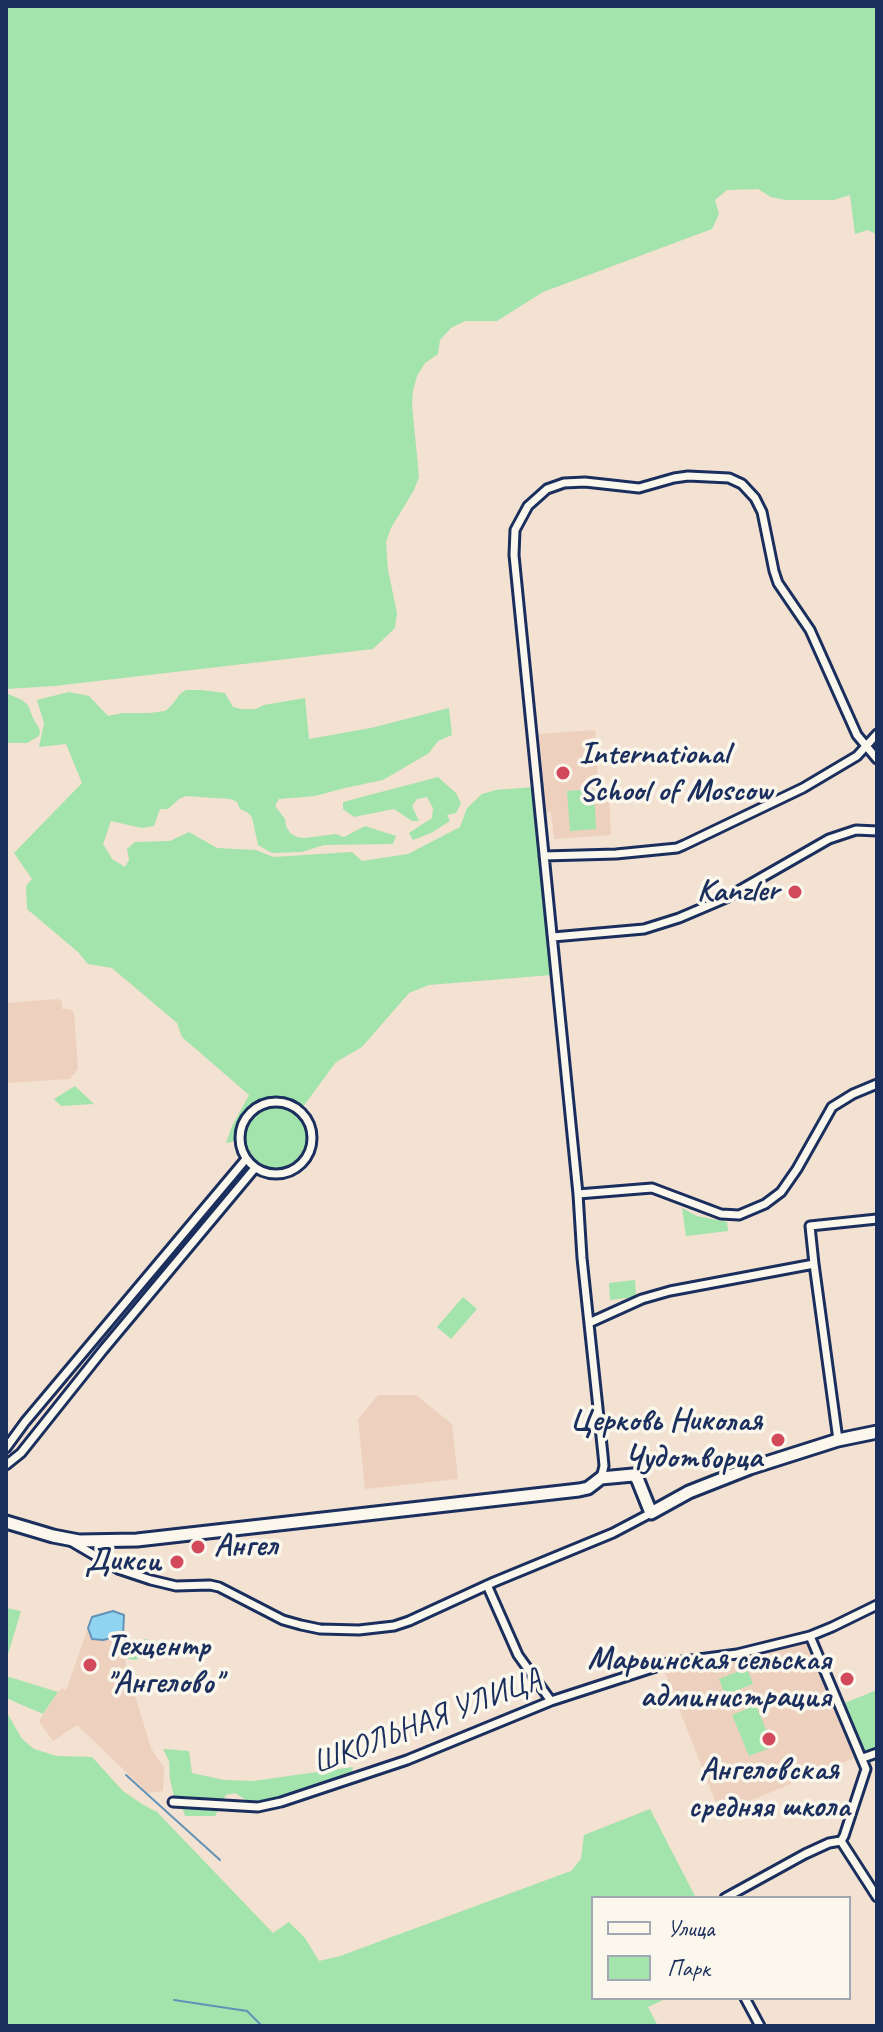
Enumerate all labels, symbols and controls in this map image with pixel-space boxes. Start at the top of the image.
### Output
place label: International School of Moscow [579,736,772,811]
marker: International School of Moscow [554,764,572,782]
place label: Kanzler [697,873,779,911]
marker: Kanzler [786,883,804,901]
place label: Церковь Николая Чудотворца [570,1403,762,1478]
marker: Церковь Николая Чудотворца [769,1431,787,1449]
place label: Ангел [214,1528,277,1566]
marker: Ангел [189,1538,207,1556]
place label: Дикси [85,1543,161,1581]
marker: Дикси [168,1553,186,1571]
place label: Техцентр "Ангелово" [106,1628,221,1703]
place label: Марьинская сельская администрация [587,1642,831,1717]
marker: Техцентр "Ангелово" [81,1656,99,1674]
street label: ШКОЛЬНАЯ УЛИЦА [307,1661,547,1783]
marker: Марьинская сельская администрация [838,1670,856,1688]
marker: Ангеловская средняя школа [760,1730,778,1748]
place label: Ангеловская средняя школа [688,1752,850,1827]
legend [591,1896,851,2000]
text: Улица [667,1913,715,1943]
text: Парк [667,1953,710,1983]

